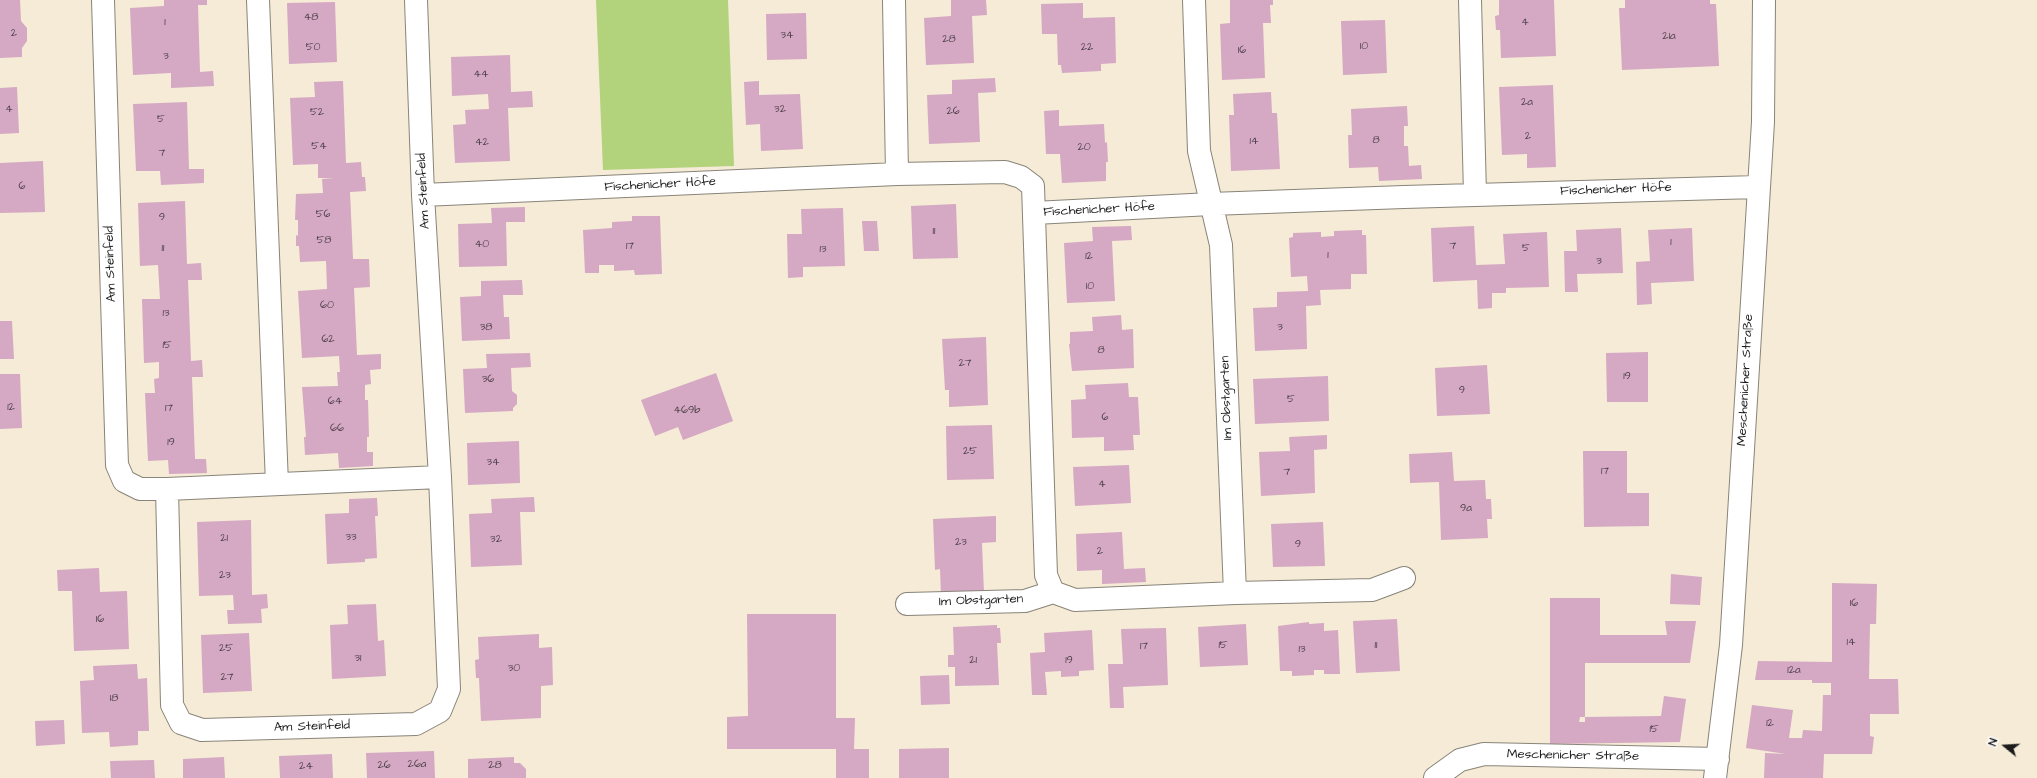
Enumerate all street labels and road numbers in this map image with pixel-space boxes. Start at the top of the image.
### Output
street label: Am Steinfeld [414,153,434,229]
street label: Fischenicher Höfe [604,174,716,196]
street label: Fischenicher Höfe [1560,180,1672,200]
street label: Fischenicher Höfe [1043,199,1155,221]
street label: Am Steinfeld [102,226,120,302]
street label: Meschenicher Straße [1735,314,1757,446]
street label: Im Obstgarten [1218,356,1236,440]
street label: Im Obstgarten [939,592,1023,610]
street label: Am Steinfeld [274,718,350,736]
street label: Meschenicher Straße [1507,747,1639,765]

